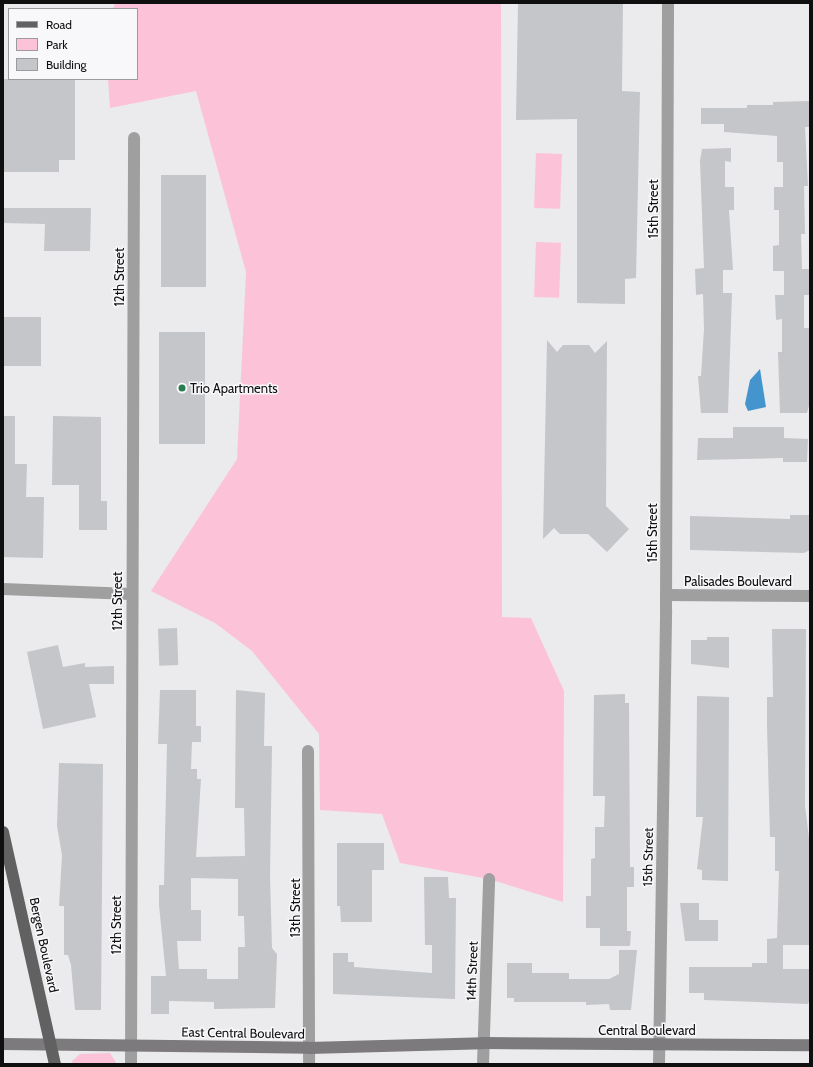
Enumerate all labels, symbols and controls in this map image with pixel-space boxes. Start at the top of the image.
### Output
legend [8,8,138,80]
text: Road [46,17,72,32]
text: Park [46,37,68,52]
text: Building [46,57,87,72]
street label: 15th Street [645,179,661,239]
street label: 12th Street [111,248,127,306]
place label: Trio Apartments [190,380,278,396]
marker: Trio Apartments [177,383,187,393]
street label: 15th Street [644,503,660,563]
street label: 12th Street [109,572,125,630]
street label: Palisades Boulevard [684,573,792,589]
street label: 15th Street [640,827,656,887]
street label: 13th Street [287,878,303,938]
street label: Bergen Boulevard [26,896,62,994]
street label: 12th Street [108,896,124,954]
street label: 14th Street [463,941,481,1001]
street label: Central Boulevard [598,1022,696,1038]
street label: East Central Boulevard [181,1024,305,1042]

